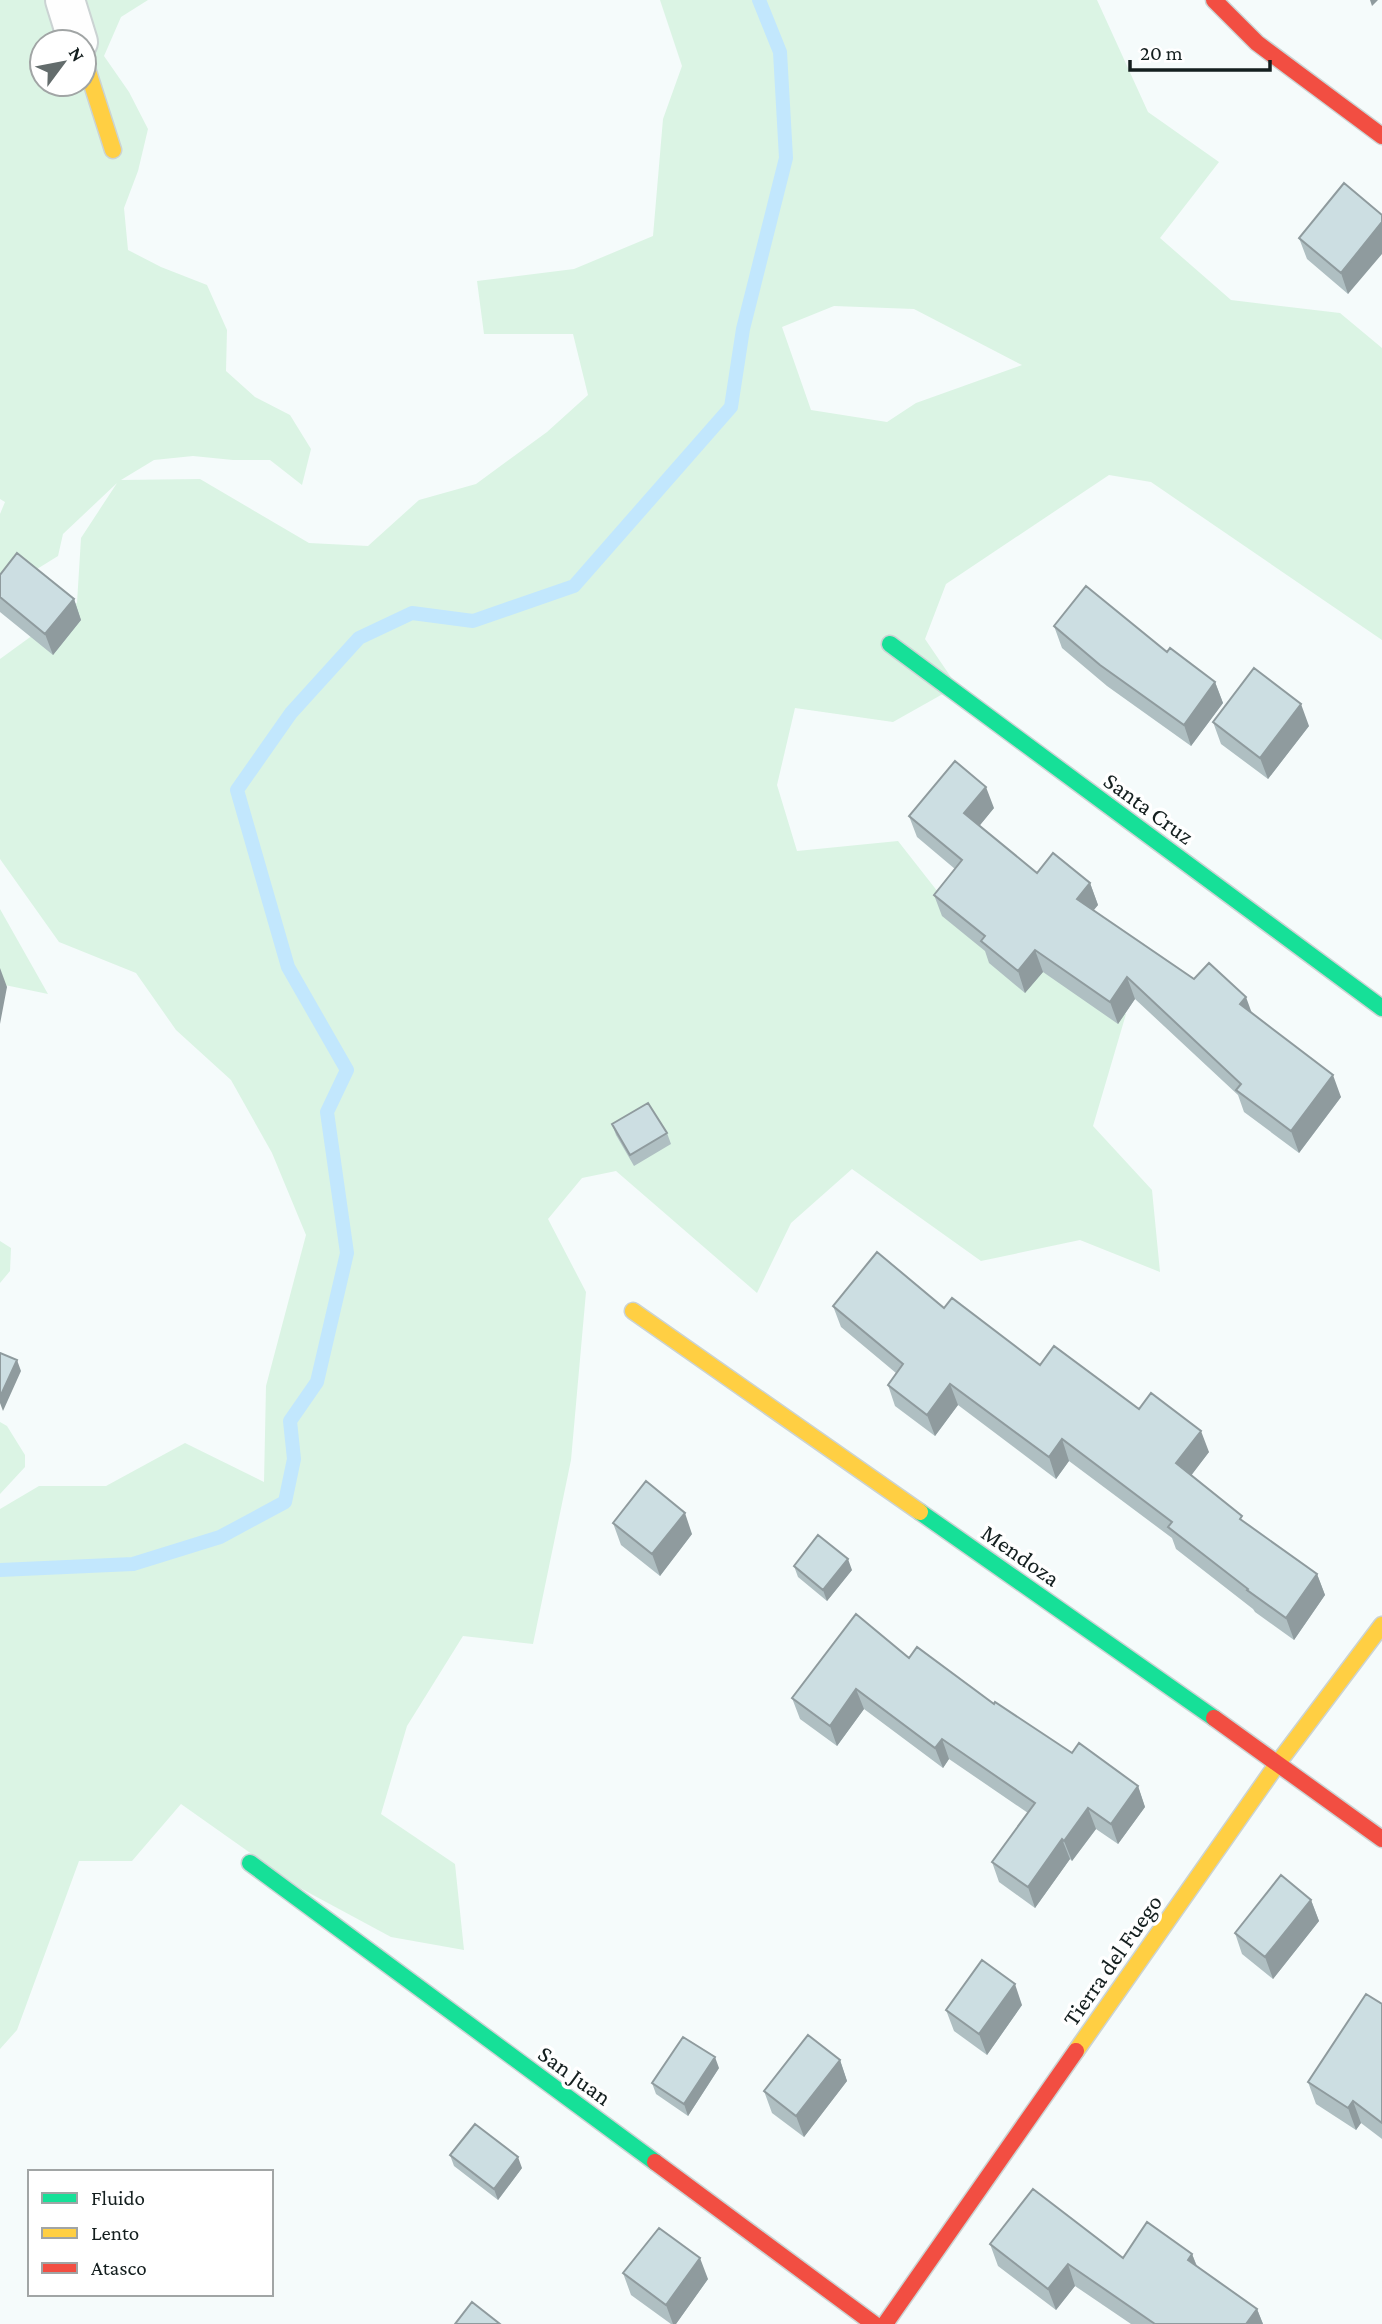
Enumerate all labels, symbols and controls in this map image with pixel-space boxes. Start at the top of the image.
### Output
north arrow [28,28,98,98]
scale bar [1130,28,1270,72]
text: 20 m [1140,41,1183,65]
text: N [65,43,89,65]
street label: Santa Cruz [1099,766,1199,850]
street label: Mendoza [977,1518,1065,1592]
street label: Tierra del Fuego [1057,1889,1167,2031]
street label: San Juan [533,2039,617,2111]
legend [28,2170,273,2296]
text: Fluido [91,2186,145,2210]
text: Lento [91,2221,139,2245]
text: Atasco [91,2256,147,2280]

